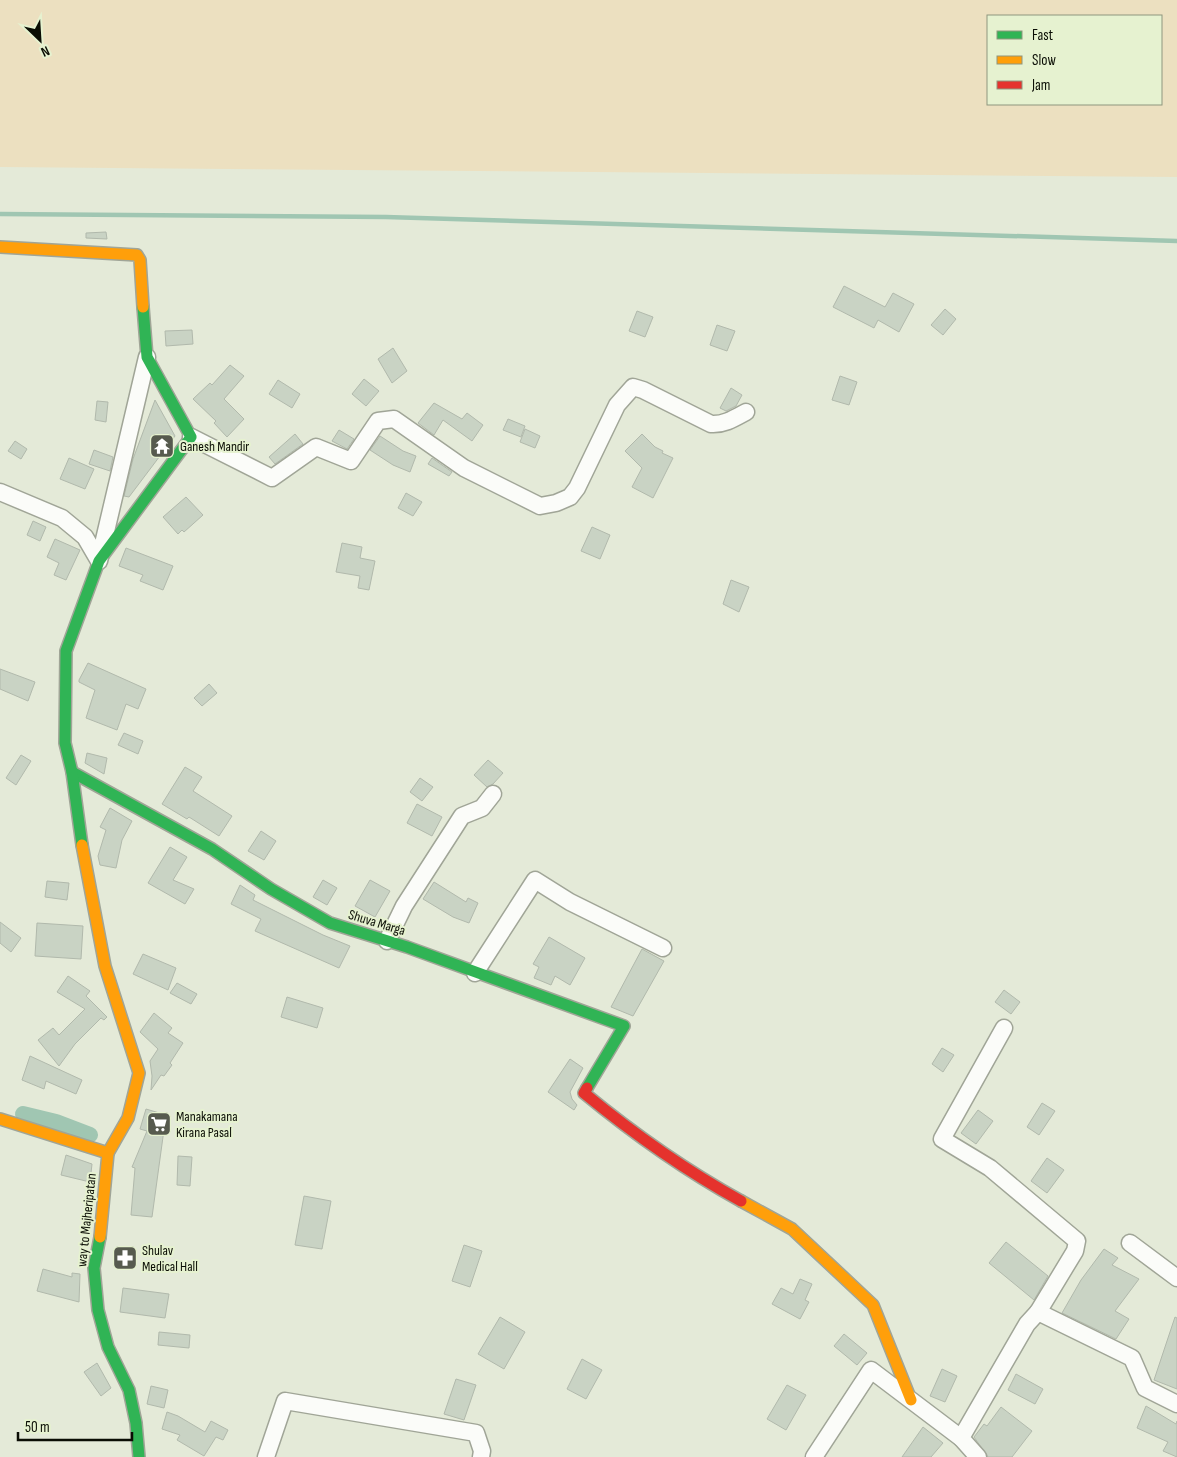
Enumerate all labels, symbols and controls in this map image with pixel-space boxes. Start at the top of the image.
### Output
north arrow [15,15,65,65]
legend [987,15,1162,105]
text: Fast [1032,26,1054,45]
text: N [38,42,52,61]
text: Slow [1032,51,1056,70]
text: Jam [1031,76,1050,95]
temple icon: Ganesh Mandir [149,433,175,459]
place label: Ganesh Mandir [180,438,249,455]
street label: Shuva Marga [346,906,407,939]
place label: Manakamana Kirana Pasal [176,1108,238,1141]
supermarket icon: Manakamana Kirana Pasal [146,1111,172,1137]
street label: way to Majheripatan [73,1172,100,1268]
place label: Shulav Medical Hall [142,1242,198,1275]
pharmacy icon: Shulav Medical Hall [112,1245,138,1271]
scale bar [18,1410,131,1442]
text: 50 m [25,1418,50,1437]

